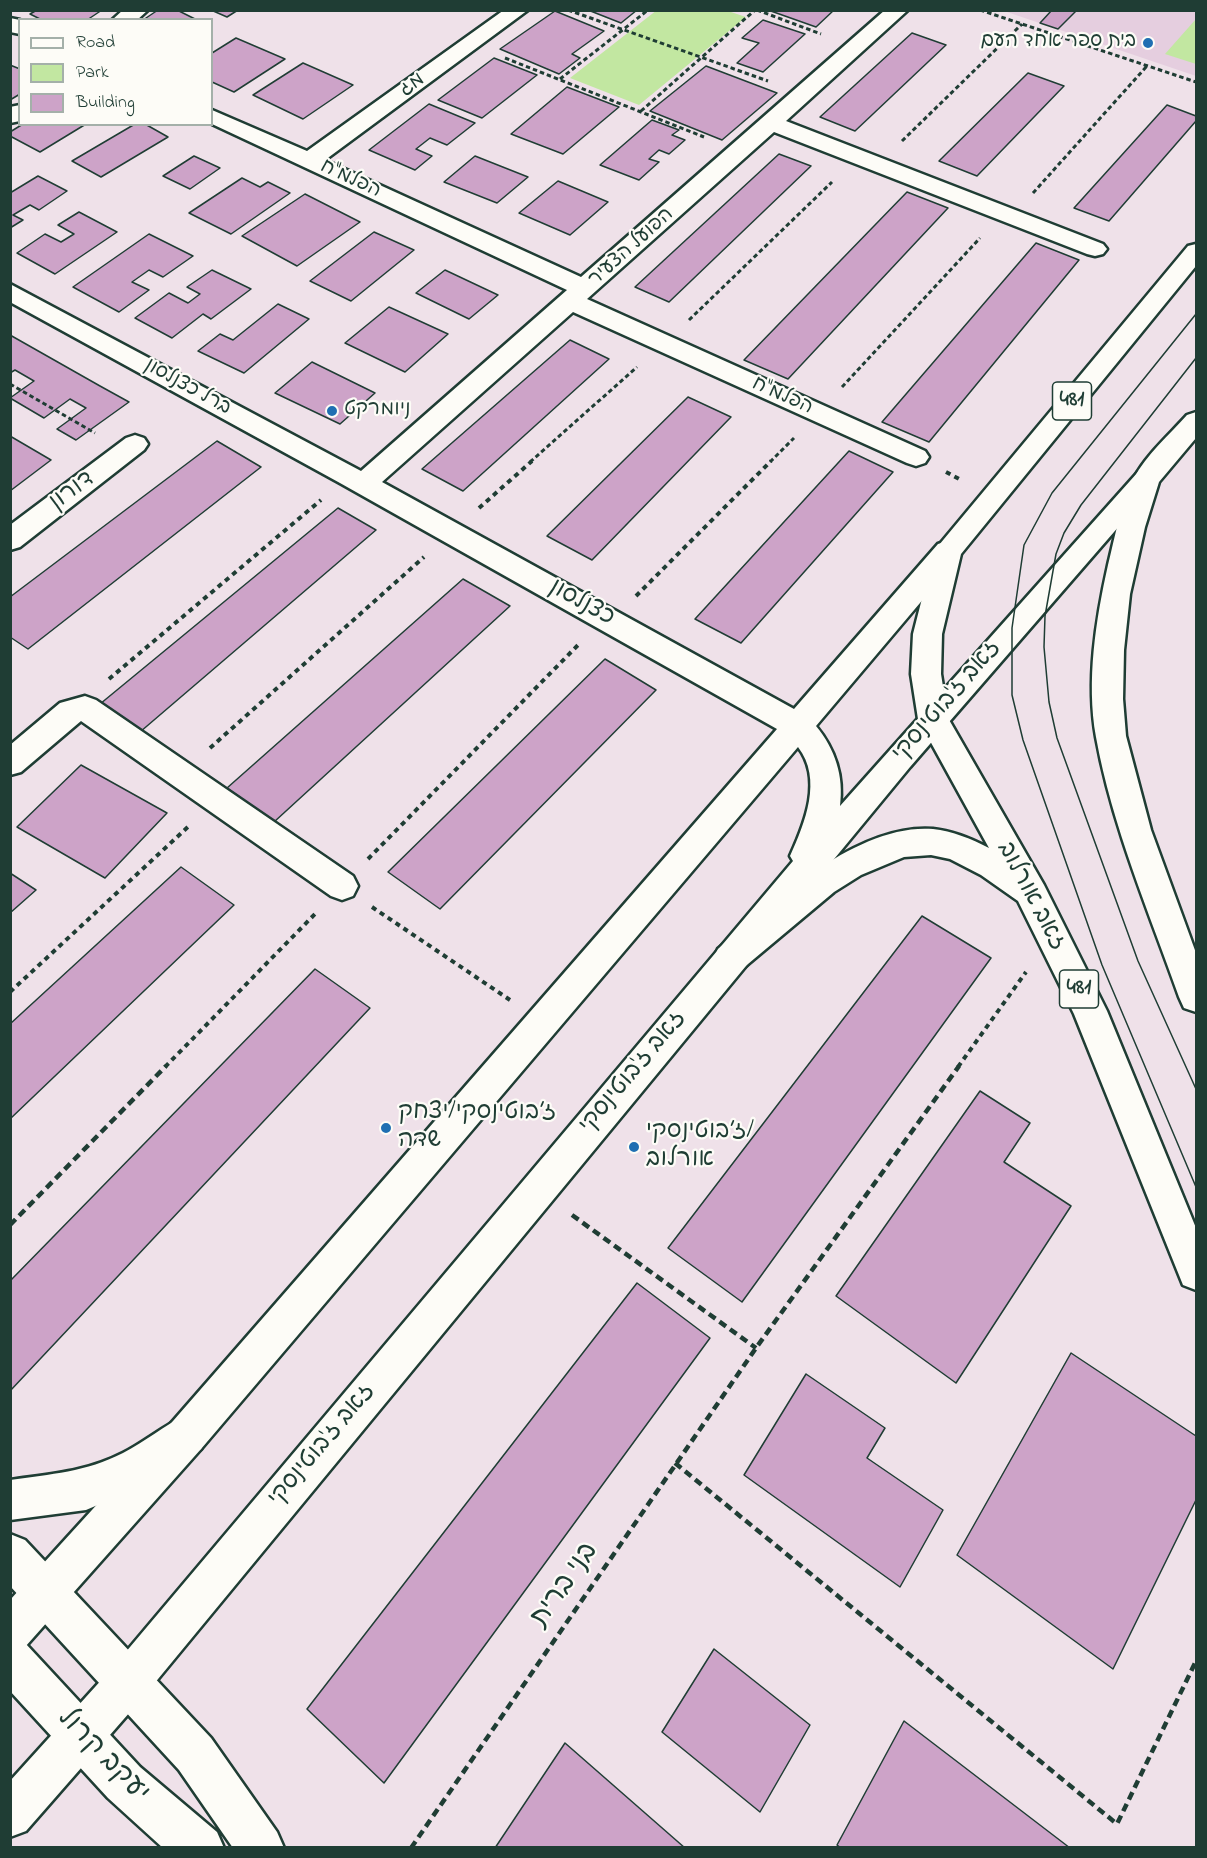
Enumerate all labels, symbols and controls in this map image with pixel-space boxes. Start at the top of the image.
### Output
legend [18,18,213,126]
text: Road [76,30,115,56]
place label: בית ספר אחד העם [980,31,1136,55]
marker: בית ספר אחד העם [1141,36,1155,50]
text: Park [76,60,109,86]
street label: מג [396,69,430,103]
text: Building [76,90,135,116]
street label: הפלמ"ח [316,156,384,204]
street label: הפועל הצעיר [585,204,679,292]
street label: ברל כצנלסון [140,354,234,422]
street label: הפלמ"ח [748,373,816,421]
road number: 481 [1052,382,1092,420]
place label: ניומרקט [344,399,410,423]
marker: ניומרקט [325,404,339,418]
street label: דורון [45,466,101,518]
street label: כצנלסון [543,574,619,634]
street label: זאב ז'בוטינסקי [888,635,1008,769]
street label: זאב אורלוב [989,838,1071,956]
road number: 481 [1060,970,1098,1008]
street label: זאב ז'בוטינסקי [574,1006,694,1140]
place label: ז׳בוטינסקי/יצחק שדה [398,1100,556,1156]
place label: ז׳בוטינסקי/ אורלוב [646,1119,754,1175]
marker: ז׳בוטינסקי/יצחק שדה [379,1121,393,1135]
marker: ז׳בוטינסקי/ אורלוב [627,1140,641,1154]
street label: זאב ז'בוטינסקי [263,1379,383,1513]
street label: בני ברית [525,1537,607,1635]
street label: יעקב קרול [49,1703,155,1811]

